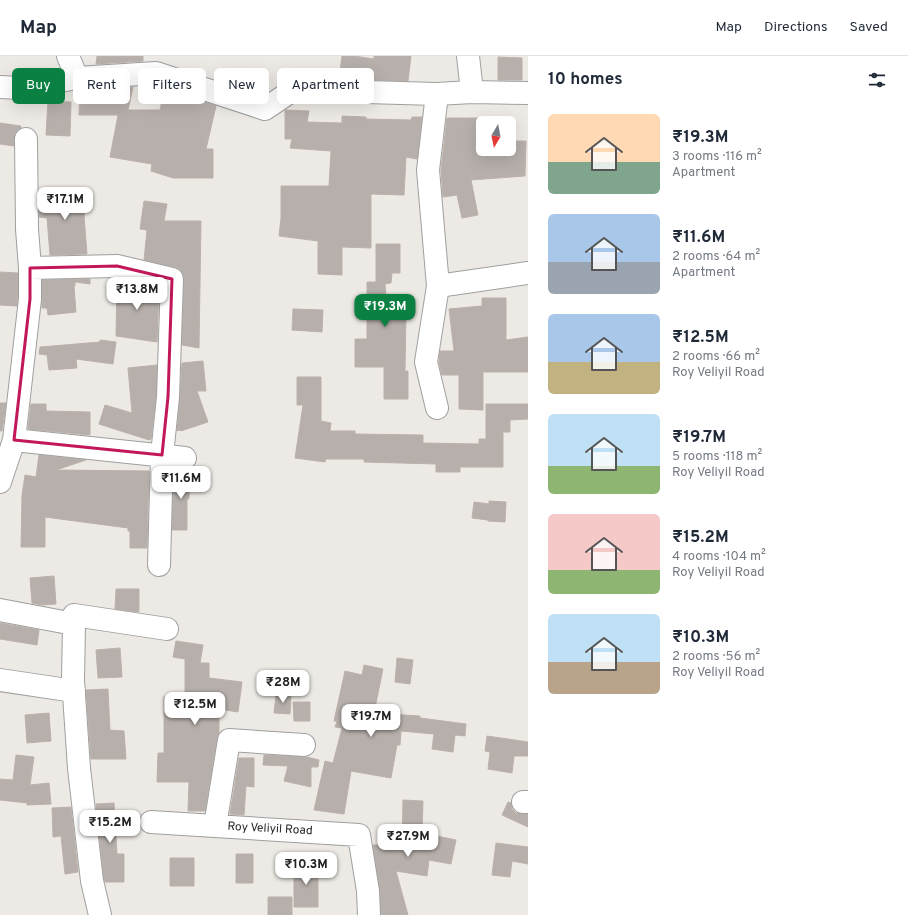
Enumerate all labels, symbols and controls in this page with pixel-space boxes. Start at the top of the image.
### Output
text: Map [20,16,57,40]
text: Map [716,19,742,36]
text: Directions [764,19,828,36]
text: Saved [850,19,888,36]
chip: Buy [12,68,65,104]
chip: Rent [73,68,130,104]
chip: Filters [138,68,206,104]
chip: New [214,68,269,104]
chip: Apartment [277,68,374,104]
text: 10 homes [548,69,623,91]
icon: filters [866,69,888,91]
north arrow [476,116,516,156]
map controls [476,116,516,156]
text: ₹19.3M [672,127,728,149]
icon: home [580,130,628,178]
text: 3 rooms · 116 m² [672,149,762,165]
text: Apartment [672,165,735,181]
pin: ₹17.1M [32,187,98,221]
text: ₹17.1M [46,192,84,208]
text: ₹11.6M [672,227,725,249]
icon: home [580,230,628,278]
text: 2 rooms · 64 m² [672,249,760,265]
text: Apartment [672,265,735,281]
pin: ₹13.8M [104,277,170,311]
text: ₹13.8M [115,282,159,298]
pin: ₹19.3M [352,294,418,328]
text: ₹19.3M [363,299,407,315]
text: ₹12.5M [672,327,729,349]
icon: home [580,330,628,378]
text: 2 rooms · 66 m² [672,349,760,365]
text: Roy Veliyil Road [672,365,765,381]
text: ₹19.7M [672,427,726,449]
icon: home [580,430,628,478]
text: 5 rooms · 118 m² [672,449,762,465]
text: Roy Veliyil Road [672,465,765,481]
pin: ₹11.6M [148,466,214,500]
text: ₹11.6M [161,471,201,487]
text: ₹15.2M [672,527,729,549]
icon: home [580,530,628,578]
text: 4 rooms · 104 m² [672,549,766,565]
text: Roy Veliyil Road [672,565,765,581]
text: ₹10.3M [672,627,729,649]
icon: home [580,630,628,678]
text: 2 rooms · 56 m² [672,649,760,665]
text: Roy Veliyil Road [672,665,765,681]
pin: ₹28M [259,670,307,704]
text: ₹28M [265,675,301,691]
pin: ₹12.5M [162,692,228,726]
text: ₹12.5M [173,697,217,713]
pin: ₹19.7M [338,704,404,738]
text: ₹19.7M [350,709,392,725]
pin: ₹15.2M [77,810,143,844]
text: ₹15.2M [88,815,132,831]
street label: Roy Veliyil Road [227,819,313,839]
pin: ₹27.9M [375,824,441,858]
text: ₹27.9M [386,829,430,845]
pin: ₹10.3M [273,852,339,886]
text: ₹10.3M [284,857,328,873]

